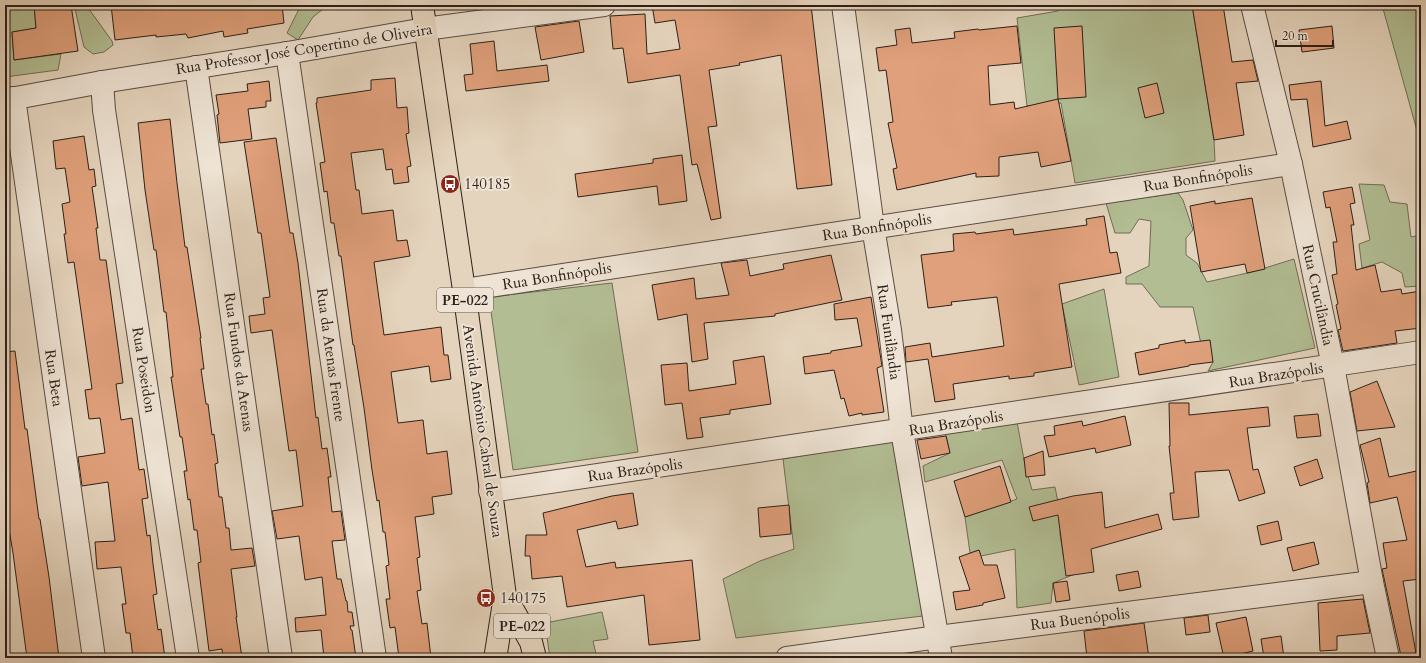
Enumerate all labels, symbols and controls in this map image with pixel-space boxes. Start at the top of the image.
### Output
street label: Rua Professor José Copertino de Oliveira [174,19,434,79]
scale bar [1276,22,1333,48]
text: 20 m [1282,28,1309,44]
street label: Rua Bonfinópolis [1142,160,1254,196]
bus stop icon: 140185 [439,173,461,195]
place label: 140185 [464,174,510,194]
street label: Rua Bonfinópolis [821,209,933,245]
street label: Rua Crucilândia [1298,243,1339,348]
street label: Rua Bonfinópolis [501,258,613,294]
street label: Rua Funilândia [872,283,906,382]
street label: Rua da Atenas Frente [312,287,350,423]
road number: PE-022 [437,288,493,312]
street label: Rua Fundos da Atenas [219,291,259,433]
street label: Avenida Antônio Cabral de Souza [458,323,508,539]
street label: Rua Poseidon [127,326,161,415]
street label: Rua Beta [40,348,68,408]
street label: Rua Brazópolis [1227,358,1325,392]
street label: Rua Brazópolis [907,406,1005,440]
street label: Rua Brazópolis [586,453,684,487]
bus stop icon: 140175 [475,587,497,609]
place label: 140175 [500,588,546,608]
street label: Rua Buenópolis [1029,603,1131,635]
road number: PE-022 [494,614,550,638]

